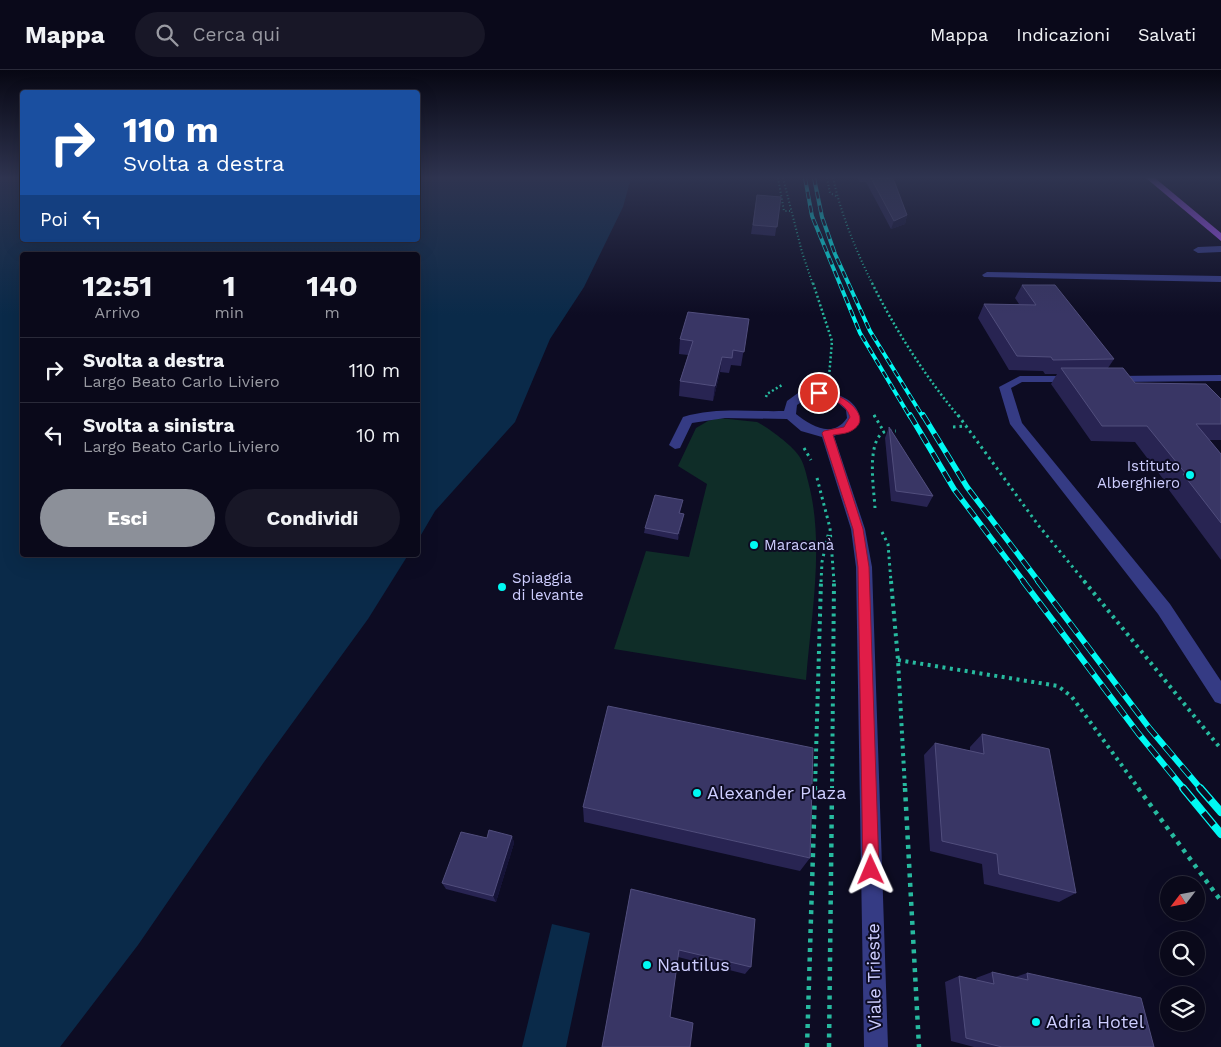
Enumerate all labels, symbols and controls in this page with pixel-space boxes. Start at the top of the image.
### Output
search box [135,12,485,57]
text: Mappa [25,21,105,49]
icon: search [153,21,181,49]
text: Cerca qui [193,23,280,46]
text: Mappa [930,24,988,45]
text: Indicazioni [1016,24,1110,45]
text: Salvati [1138,24,1196,45]
text: 110 m [123,109,219,151]
icon: right [40,110,105,175]
text: Svolta a destra [123,151,284,176]
icon: left [78,205,106,233]
text: Poi [40,208,68,231]
text: 12:51 [82,268,152,303]
text: 1 [223,268,236,303]
text: 140 [306,268,358,303]
text: Arrivo [94,303,140,322]
text: min [215,303,244,322]
text: m [324,303,340,322]
text: Svolta a destra [83,349,224,372]
icon: right [40,356,68,384]
text: 110 m [349,359,400,382]
text: Largo Beato Carlo Liviero [83,372,280,391]
pin [798,372,840,414]
icon: arrive [805,379,833,407]
text: Svolta a sinistra [83,414,234,437]
icon: left [40,421,68,449]
text: 10 m [356,424,400,447]
text: Largo Beato Carlo Liviero [83,437,280,456]
place label: Istituto Alberghiero [1097,457,1180,492]
marker: Istituto Alberghiero [1184,469,1196,481]
button: Esci [40,489,215,547]
button: Condividi [225,489,400,547]
place label: Maracanà [764,536,835,554]
marker: Maracanà [748,539,760,551]
place label: Spiaggia di levante [512,569,584,604]
marker: Spiaggia di levante [496,581,508,593]
place label: Alexander Plaza [707,782,846,803]
marker: Alexander Plaza [691,787,703,799]
position arrow [844,843,896,895]
north arrow [1160,876,1205,921]
map controls [1160,876,1205,1031]
street label: Viale Trieste [862,923,885,1031]
button: search [1160,931,1205,976]
place label: Nautilus [657,954,730,975]
marker: Nautilus [641,959,653,971]
button: layers [1160,986,1205,1031]
place label: Adria Hotel [1046,1011,1145,1032]
marker: Adria Hotel [1030,1016,1042,1028]

